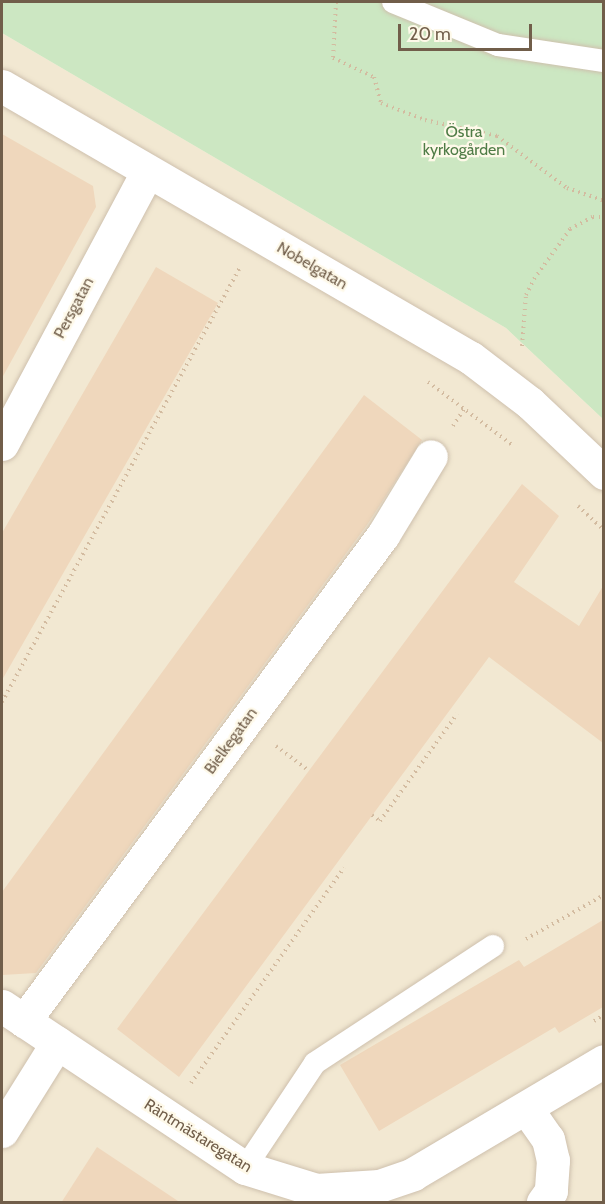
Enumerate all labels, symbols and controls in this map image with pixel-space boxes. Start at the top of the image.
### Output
scale bar [401,12,534,50]
text: 20 m [409,23,451,45]
park label: Östra kyrkogården [423,122,505,160]
street label: Nobelgatan [273,238,351,294]
street label: Persgatan [50,274,98,342]
street label: Bielkegatan [201,704,261,778]
street label: Räntmästaregatan [141,1095,255,1177]

